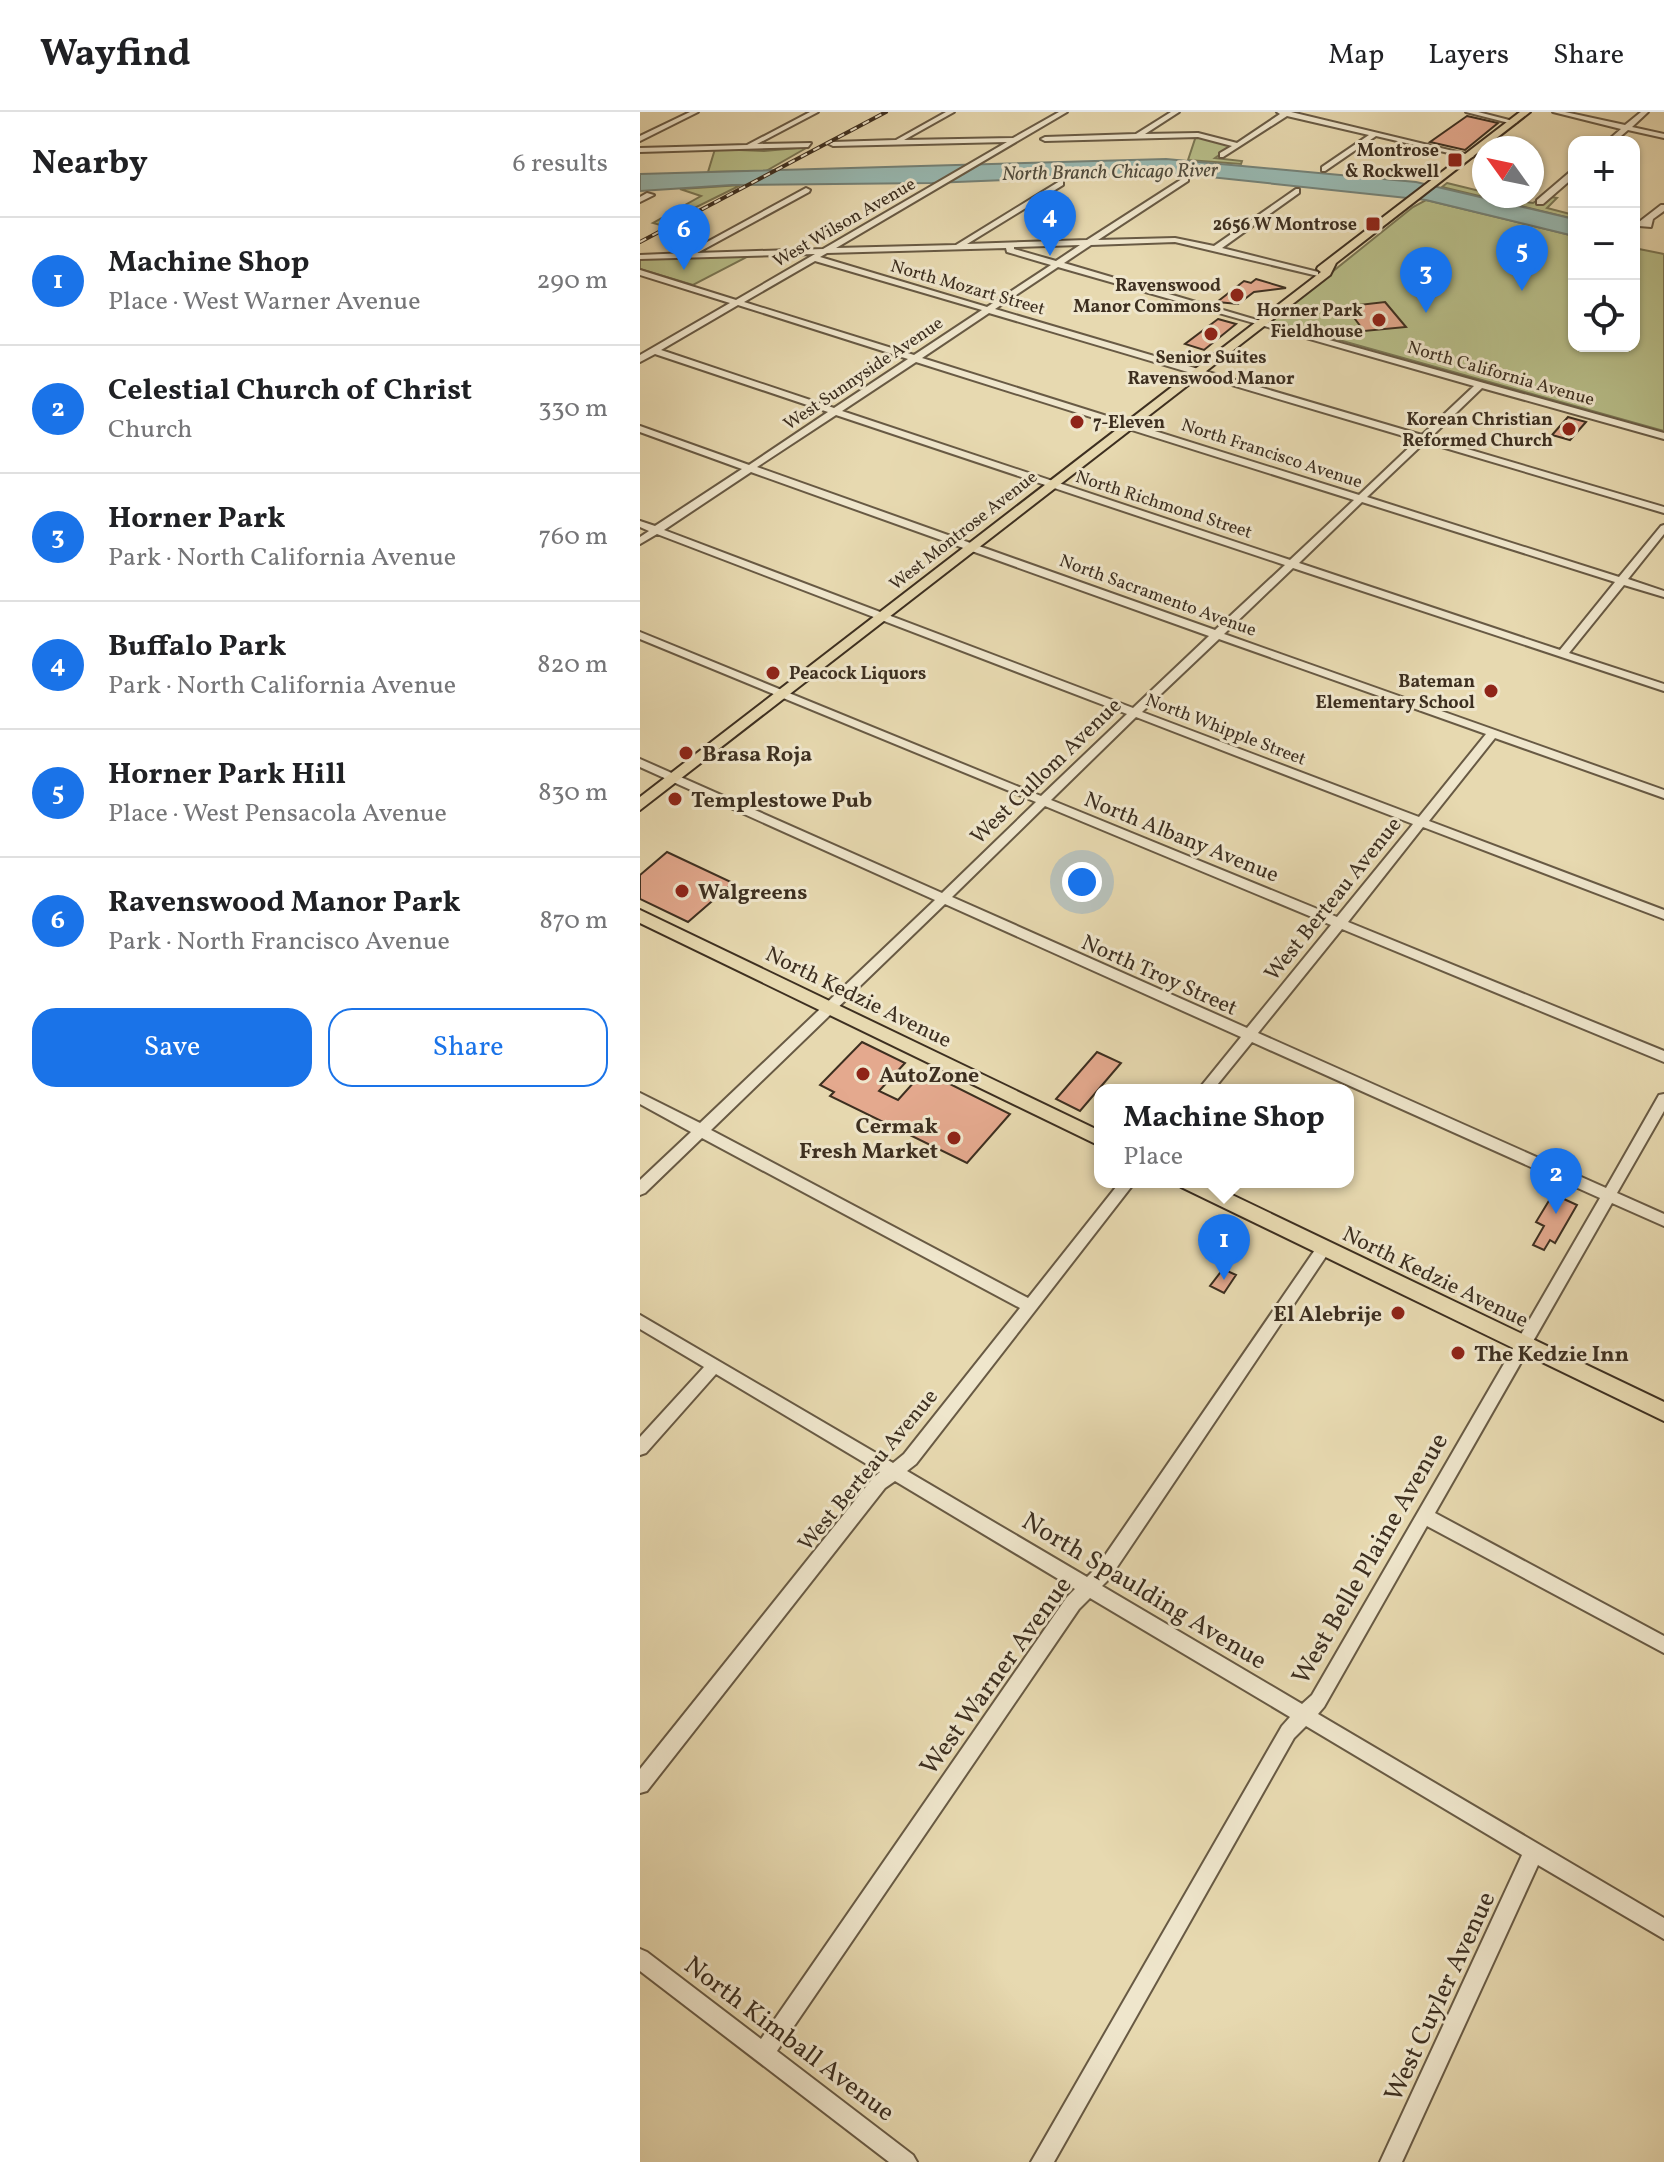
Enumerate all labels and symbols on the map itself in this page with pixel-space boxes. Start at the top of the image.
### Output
north arrow [1472,136,1544,208]
place label: Montrose & Rockwell [1345,139,1439,185]
marker: Montrose & Rockwell [1446,151,1464,169]
water label: North Branch Chicago River [1002,157,1219,189]
street label: West Wilson Avenue [769,172,921,274]
pin: 4 [1024,190,1076,256]
pin: 6 [658,204,710,270]
place label: 2656 W Montrose [1213,213,1357,238]
marker: 2656 W Montrose [1364,215,1382,233]
pin: 5 [1496,225,1548,291]
pin: 3 [1400,247,1452,313]
street label: North Mozart Street [887,254,1048,322]
place label: Ravenswood Manor Commons [1073,274,1221,320]
marker: Ravenswood Manor Commons [1228,286,1246,304]
place label: Horner Park Fieldhouse [1257,299,1363,345]
street label: West Sunnyside Avenue [779,311,949,437]
marker: Horner Park Fieldhouse [1370,311,1388,329]
marker: Senior Suites Ravenswood Manor [1202,325,1220,343]
street label: North California Avenue [1404,336,1597,413]
place label: Senior Suites Ravenswood Manor [1127,346,1295,392]
place label: Korean Christian Reformed Church [1402,408,1553,454]
place label: 7-Eleven [1093,411,1165,436]
marker: 7-Eleven [1068,413,1086,431]
street label: North Francisco Avenue [1178,413,1365,496]
marker: Korean Christian Reformed Church [1560,420,1578,438]
street label: West Montrose Avenue [885,465,1043,597]
street label: North Richmond Street [1072,465,1255,546]
street label: North Sacramento Avenue [1055,549,1259,644]
place label: Peacock Liquors [789,662,926,687]
marker: Peacock Liquors [764,664,782,682]
place label: Bateman Elementary School [1316,670,1475,716]
marker: Bateman Elementary School [1482,682,1500,700]
street label: North Whipple Street [1142,688,1309,772]
street label: West Cullom Avenue [964,691,1129,852]
place label: Brasa Roja [702,740,812,771]
marker: Brasa Roja [677,744,695,762]
street label: North Albany Avenue [1079,785,1283,892]
place label: Templestowe Pub [691,786,872,817]
marker: Templestowe Pub [666,790,684,808]
street label: West Berteau Avenue [1258,811,1410,988]
your location [1062,862,1102,902]
place label: Walgreens [698,878,807,909]
marker: Walgreens [673,882,691,900]
street label: North Troy Street [1076,928,1242,1025]
street label: North Kedzie Avenue [760,940,956,1057]
place label: AutoZone [879,1061,979,1092]
marker: AutoZone [854,1065,872,1083]
place label: Cermak Fresh Market [799,1112,938,1168]
marker: Cermak Fresh Market [945,1129,963,1147]
pin: 2 [1530,1148,1582,1214]
pin: 1 [1198,1214,1250,1280]
street label: North Kedzie Avenue [1337,1220,1533,1337]
place label: El Alebrije [1273,1300,1382,1331]
marker: El Alebrije [1389,1304,1407,1322]
place label: The Kedzie Inn [1474,1340,1629,1371]
marker: The Kedzie Inn [1449,1344,1467,1362]
street label: West Berteau Avenue [792,1383,946,1558]
street label: West Belle Plaine Avenue [1284,1427,1458,1691]
street label: North Spaulding Avenue [1015,1504,1273,1679]
street label: West Warner Avenue [912,1569,1081,1783]
street label: West Cuyler Avenue [1376,1886,1505,2108]
street label: North Kimball Avenue [676,1948,902,2131]

